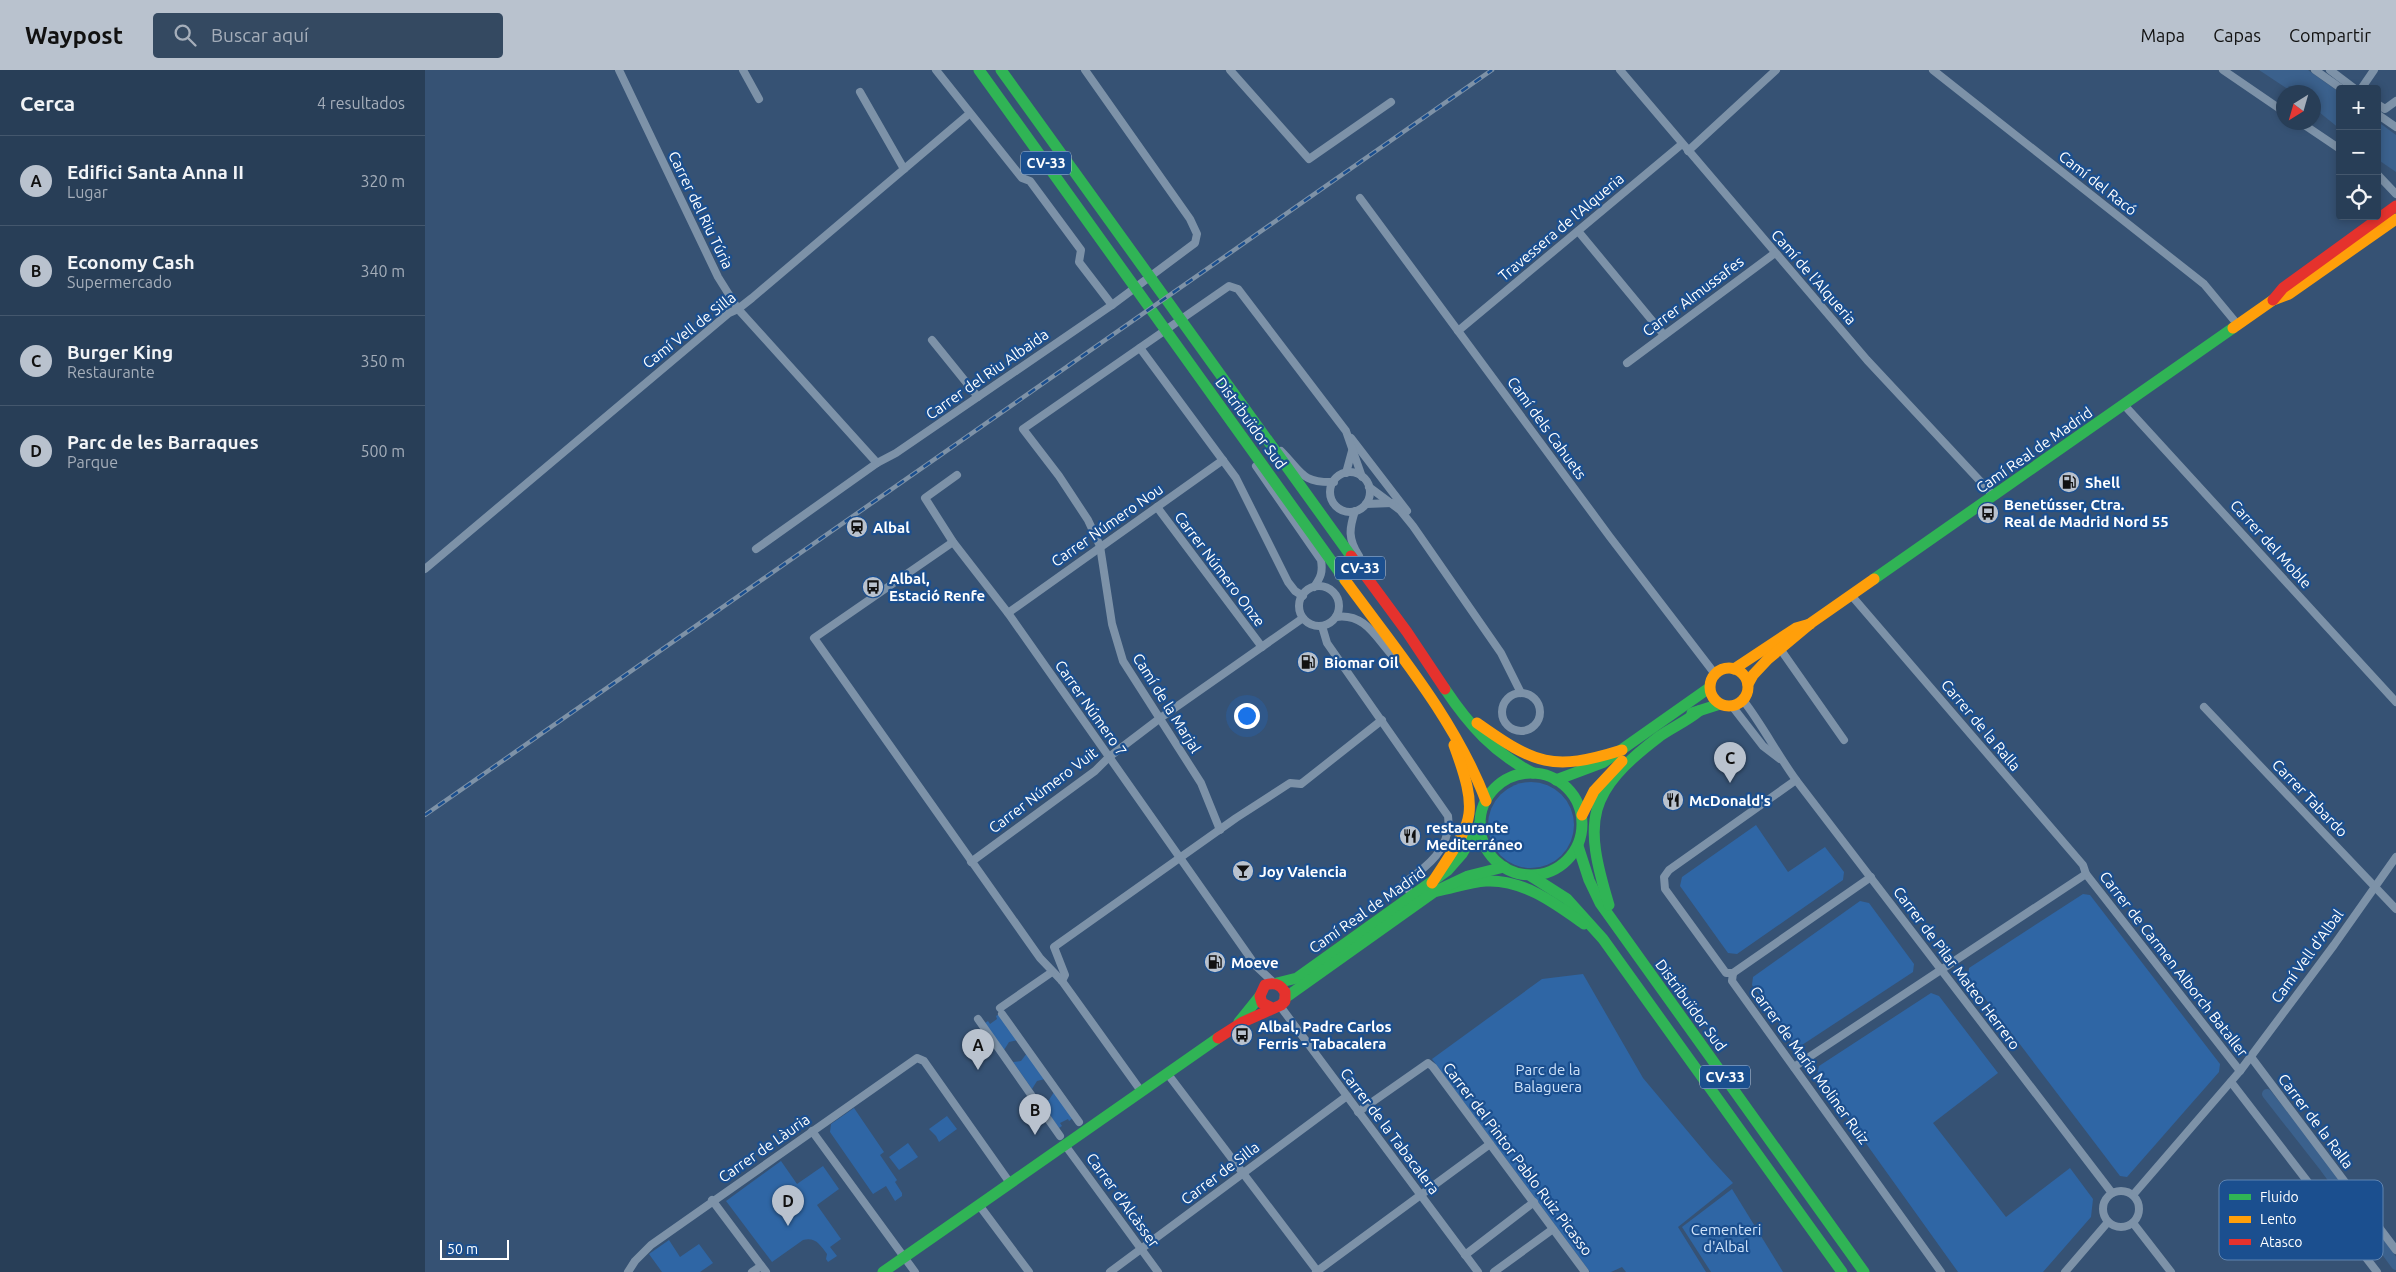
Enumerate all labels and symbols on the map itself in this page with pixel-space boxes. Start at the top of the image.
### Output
north arrow [2276,85,2321,130]
street label: Camí del Racó [2056,147,2140,219]
street label: Carrer del Riu Túria [665,148,737,272]
road number: CV-33 [1021,152,1071,175]
street label: Travessera de l'Alqueria [1495,170,1627,284]
street label: Camí de l'Alqueria [1768,226,1860,328]
street label: Carrer Almussafes [1639,252,1747,340]
street label: Camí Vell de Silla [639,288,739,372]
street label: Carrer del Riu Albaida [923,325,1051,423]
street label: Camí dels Cahuets [1504,373,1590,483]
street label: Distribuïdor Sud [1212,374,1290,472]
street label: Camí Real de Madrid [1973,404,2095,496]
fuel station icon: Shell [2057,470,2081,494]
place label: Shell [2085,474,2120,491]
street label: Carrer Número Nou [1048,480,1166,570]
place label: Benetússer, Ctra. Real de Madrid Nord 55 [2004,496,2169,530]
street label: Carrer del Moble [2227,496,2315,592]
bus stop icon: Benetússer, Ctra. Real de Madrid Nord 55 [1976,501,2000,525]
street label: Carrer Número Onze [1171,508,1269,630]
station icon: Albal [845,515,869,539]
place label: Albal [873,519,910,536]
road number: CV-33 [1335,556,1385,579]
place label: Albal, Estació Renfe [889,570,985,604]
bus stop icon: Albal, Estació Renfe [861,575,885,599]
street label: Camí de la Marjal [1130,650,1205,756]
fuel station icon: Biomar Oil [1296,650,1320,674]
place label: Biomar Oil [1324,654,1399,671]
street label: Carrer Número 7 [1052,657,1130,759]
street label: Carrer de la Ralla [1938,676,2024,774]
your location [1234,703,1260,729]
pin: C [1714,742,1746,783]
street label: Carrer Número Vuit [985,744,1101,836]
street label: Carrer Tabardo [2269,756,2351,840]
restaurant icon: McDonald's [1661,788,1685,812]
place label: McDonald's [1689,792,1771,809]
place label: restaurante Mediterráneo [1426,819,1523,853]
restaurant icon: restaurante Mediterráneo [1398,824,1422,848]
bar icon: Joy Valencia [1231,859,1255,883]
place label: Joy Valencia [1259,863,1347,880]
street label: Camí Real de Madrid [1306,864,1428,956]
street label: Carrer de Carmen Alborch Bataller [2096,868,2252,1060]
street label: Carrer de Pilar Mateo Herrero [1890,883,2024,1053]
street label: Camí Vell d'Albal [2267,906,2347,1006]
fuel station icon: Moeve [1203,950,1227,974]
place label: Moeve [1231,954,1279,971]
street label: Distribuïdor Sud [1652,956,1730,1054]
street label: Carrer de María Moliner Ruiz [1747,983,1873,1147]
place label: Albal, Padre Carlos Ferris - Tabacalera [1258,1018,1392,1052]
bus stop icon: Albal, Padre Carlos Ferris - Tabacalera [1230,1023,1254,1047]
pin: A [962,1029,994,1070]
street label: Carrer del Pintor Pablo Ruiz Picasso [1440,1059,1596,1259]
park label: Parc de la Balaguera [1514,1061,1582,1095]
street label: Carrer de la Tabacalera [1337,1065,1443,1197]
road number: CV-33 [1700,1066,1750,1089]
street label: Carrer de la Ralla [2275,1070,2357,1172]
pin: B [1019,1094,1051,1135]
street label: Carrer de Làuria [715,1110,813,1186]
street label: Carrer de Silla [1178,1138,1262,1208]
street label: Carrer d'Alcàsser [1083,1150,1163,1251]
legend [2219,1180,2383,1260]
pin: D [772,1185,804,1226]
text: Fluido [2260,1189,2299,1205]
text: Lento [2260,1211,2297,1227]
park label: Cementeri d'Albal [1691,1221,1761,1255]
text: Atasco [2260,1234,2303,1250]
scale bar [440,1237,509,1260]

